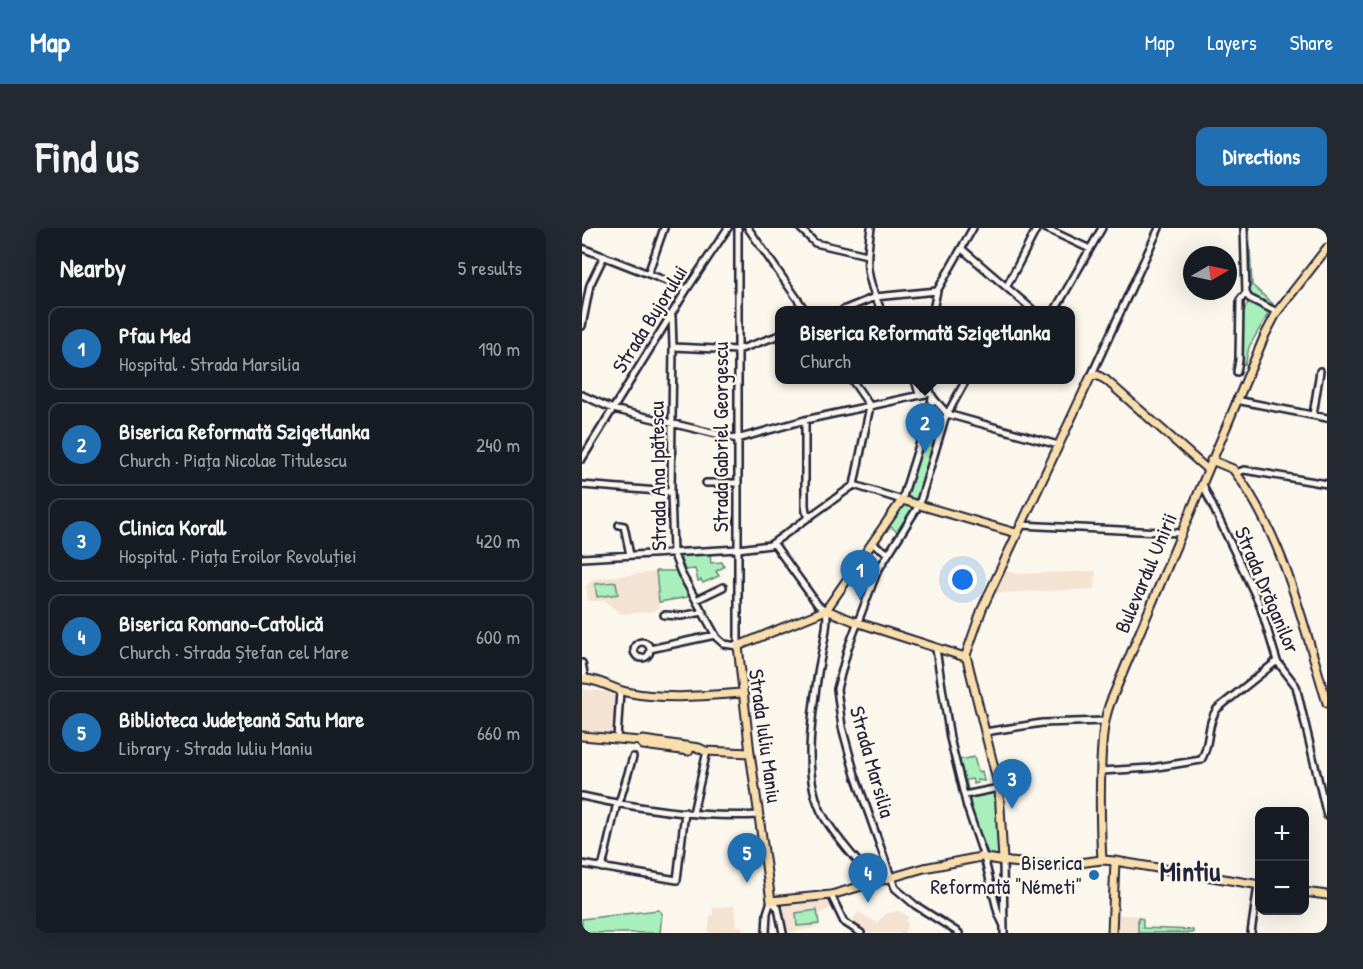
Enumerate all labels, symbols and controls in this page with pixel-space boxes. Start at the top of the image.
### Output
text: Map [30,23,70,61]
text: Map [1145,28,1174,57]
text: Layers [1207,28,1257,57]
text: Share [1290,28,1333,57]
button: Directions [1196,127,1327,186]
text: Find us [36,128,139,185]
north arrow [1183,246,1237,300]
text: Nearby [60,250,126,285]
text: 5 results [458,254,522,281]
street label: Strada Bujorului [605,259,694,378]
popup [775,306,1075,384]
text: Biserica Reformată Szigetlanka [800,317,1050,347]
text: Pfau Med [119,320,190,350]
text: 1 [78,335,85,362]
text: 190 m [478,335,520,362]
street label: Strada Gabriel Georgescu [706,341,735,532]
text: Church [800,347,851,374]
text: Hospital · Strada Marsilia [119,350,300,377]
street label: Strada Ana Ipătescu [642,400,673,551]
pin: 2 [906,404,944,453]
text: Biserica Reformată Szigetlanka [119,416,369,446]
text: 2 [77,431,86,458]
text: 240 m [476,431,520,458]
text: Church · Piața Nicolae Titulescu [119,446,347,473]
street label: Bulevardul Unirii [1107,508,1184,637]
text: Clinica Korall [119,512,226,542]
street label: Strada Drăganilor [1228,522,1307,657]
text: 3 [77,527,86,554]
text: 420 m [476,527,520,554]
text: Hospital · Piața Eroilor Revoluției [119,542,357,569]
pin: 1 [840,550,880,600]
your location [948,565,977,594]
text: Biserica Romano-Catolică [119,608,323,638]
text: 4 [78,623,85,650]
text: 600 m [476,623,520,650]
text: Church · Strada Ștefan cel Mare [119,638,349,665]
street label: Strada Iuliu Maniu [742,667,789,805]
street label: Strada Marsilia [843,703,902,821]
text: Biblioteca Judeţeană Satu Mare [119,704,364,734]
text: 5 [77,719,86,746]
text: 660 m [477,719,520,746]
text: Library · Strada Iuliu Maniu [119,734,312,761]
pin: 3 [992,760,1032,809]
map controls [1255,807,1309,915]
button: + [1255,807,1309,861]
pin: 5 [728,834,766,883]
place label: Biserica Reformată "Németi" [930,848,1082,901]
district label: Mintiu [1160,853,1220,889]
pin: 4 [848,854,888,903]
button: − [1255,861,1309,915]
marker: Biserica Reformată "Németi" [1087,868,1101,882]

